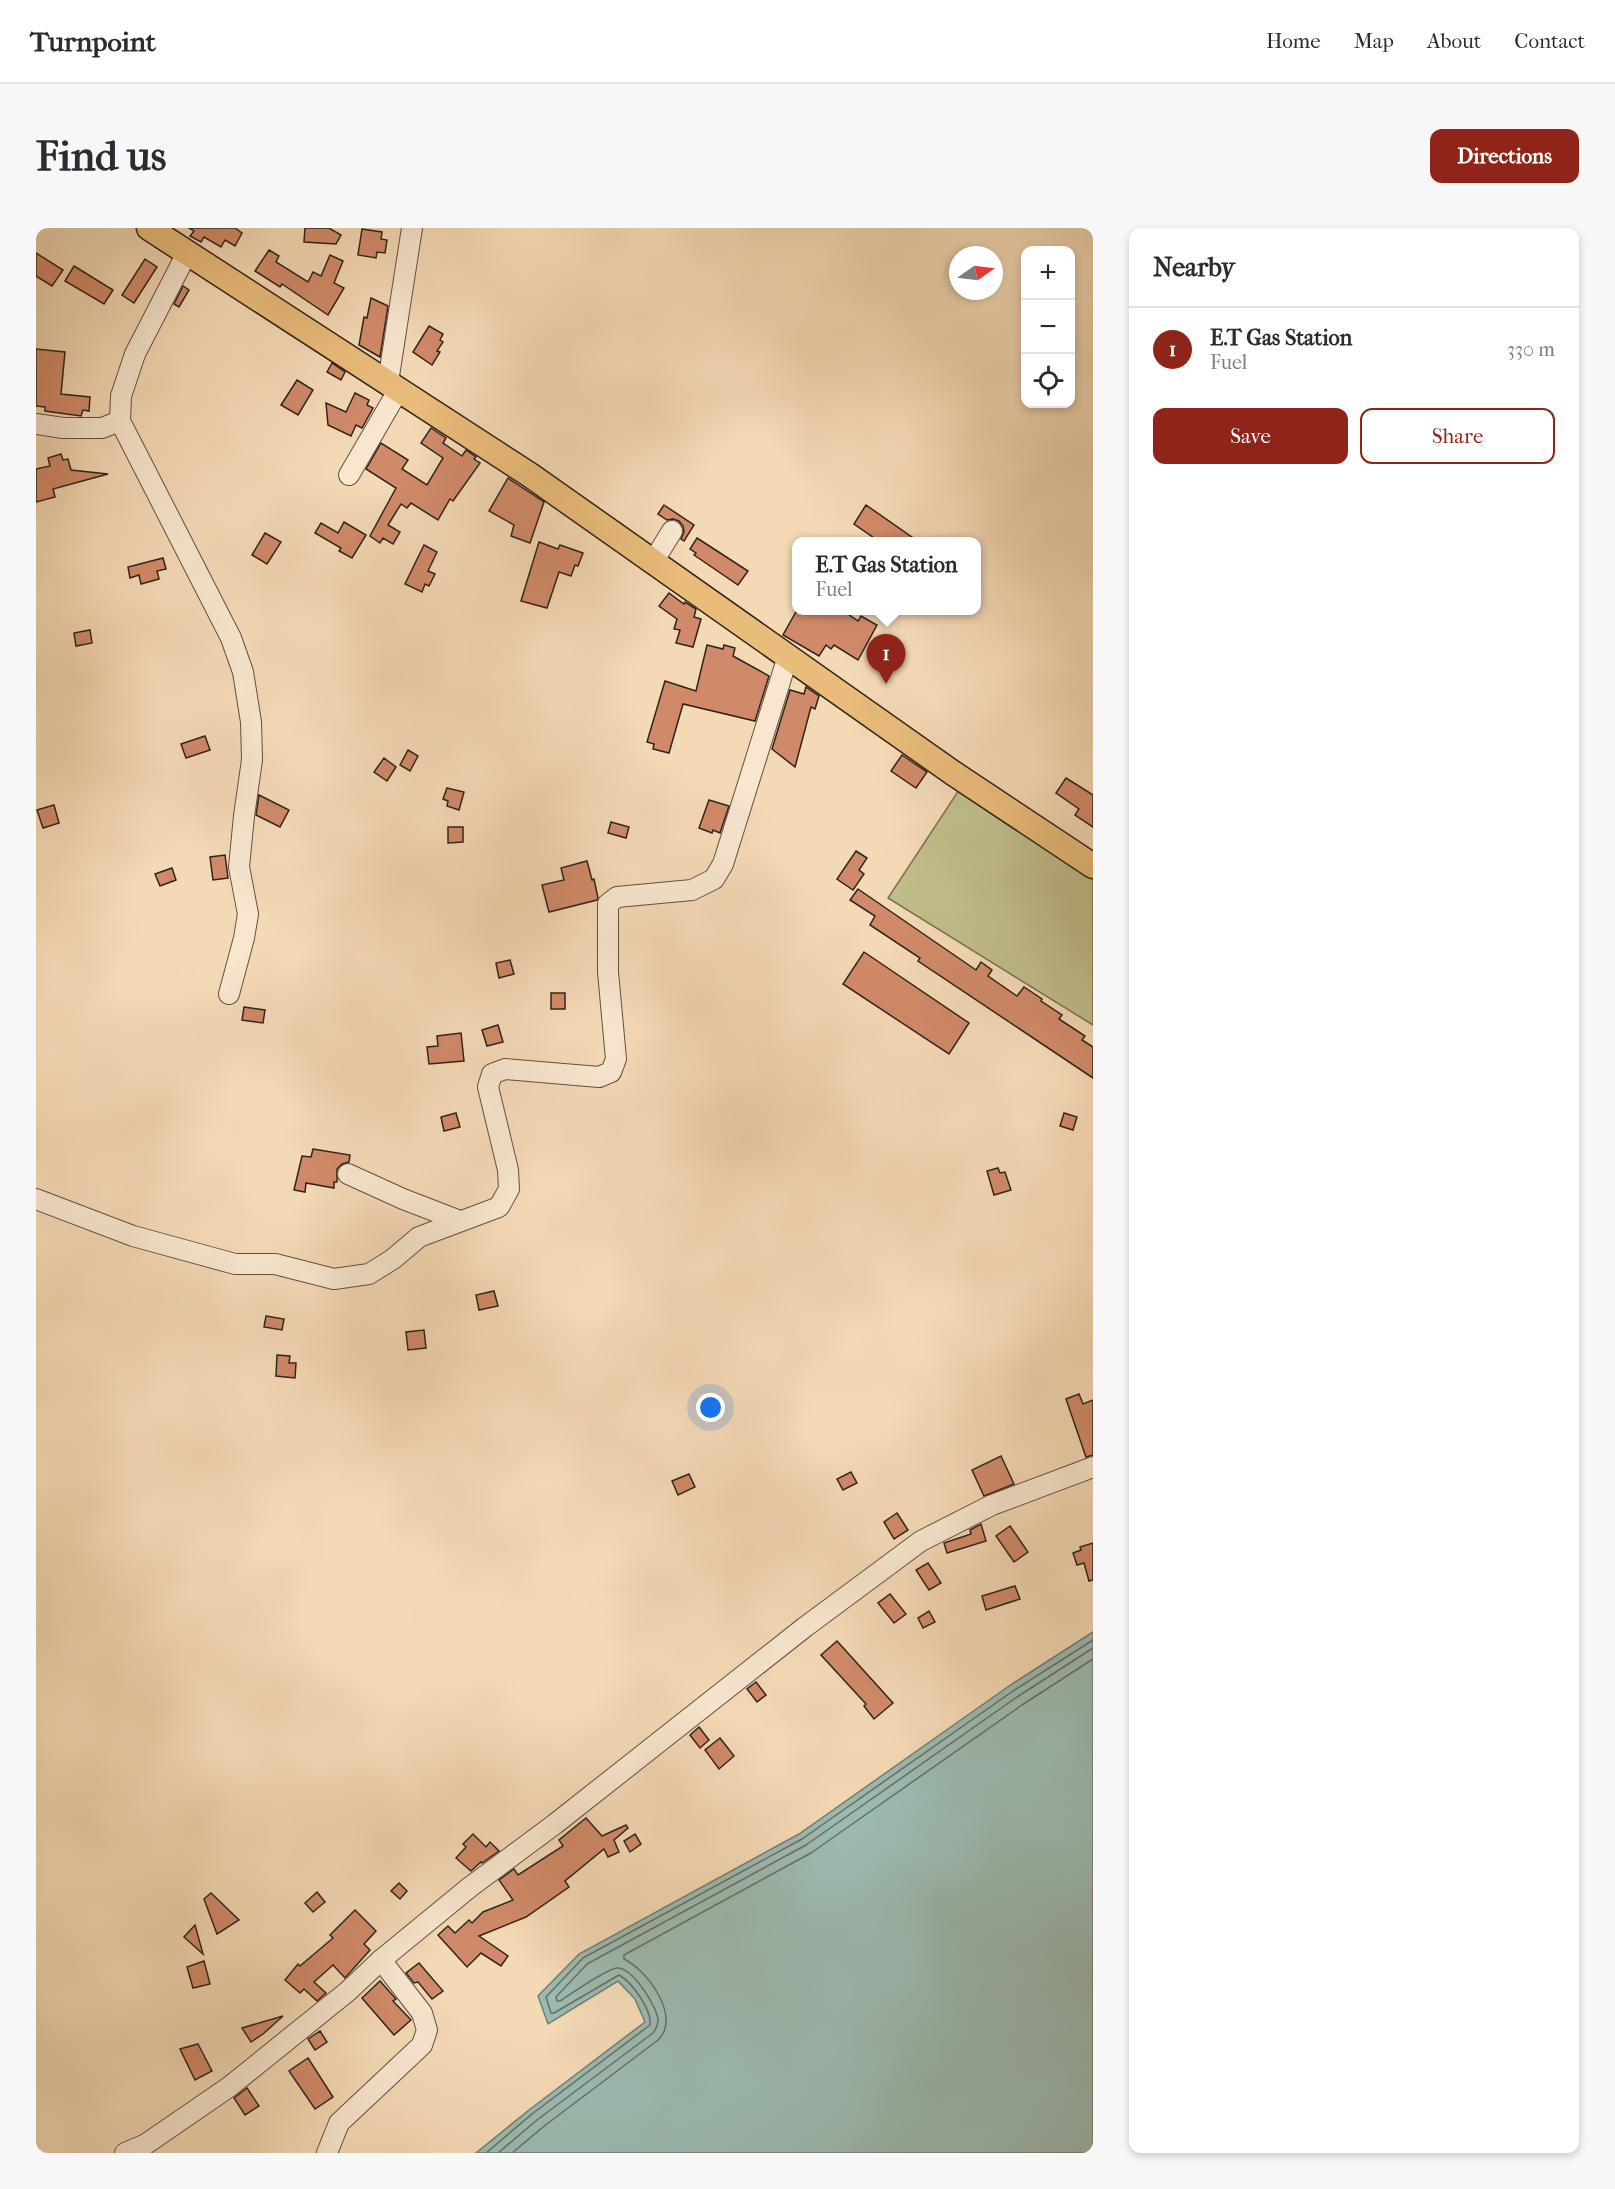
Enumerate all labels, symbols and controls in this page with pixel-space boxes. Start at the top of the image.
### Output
text: Turnpoint [30,25,156,58]
text: Home [1266,29,1321,53]
text: Map [1354,29,1394,53]
text: About [1427,29,1481,53]
text: Contact [1514,29,1585,53]
button: Directions [1430,129,1579,183]
text: Find us [36,132,166,181]
north arrow [949,246,1003,300]
map controls [1021,246,1075,408]
button: + [1021,246,1075,300]
text: Nearby [1153,252,1235,283]
button: − [1021,300,1075,354]
text: E.T Gas Station [1210,325,1352,351]
text: 1 [1169,338,1176,361]
text: 330 m [1507,338,1555,361]
text: Fuel [1210,351,1247,374]
button: locate [1021,354,1075,408]
button: Save [1153,408,1348,464]
button: Share [1360,408,1555,464]
popup [792,537,981,615]
text: E.T Gas Station [815,552,958,578]
text: Fuel [815,578,853,601]
pin: 1 [866,634,906,684]
your location [696,1393,725,1422]

